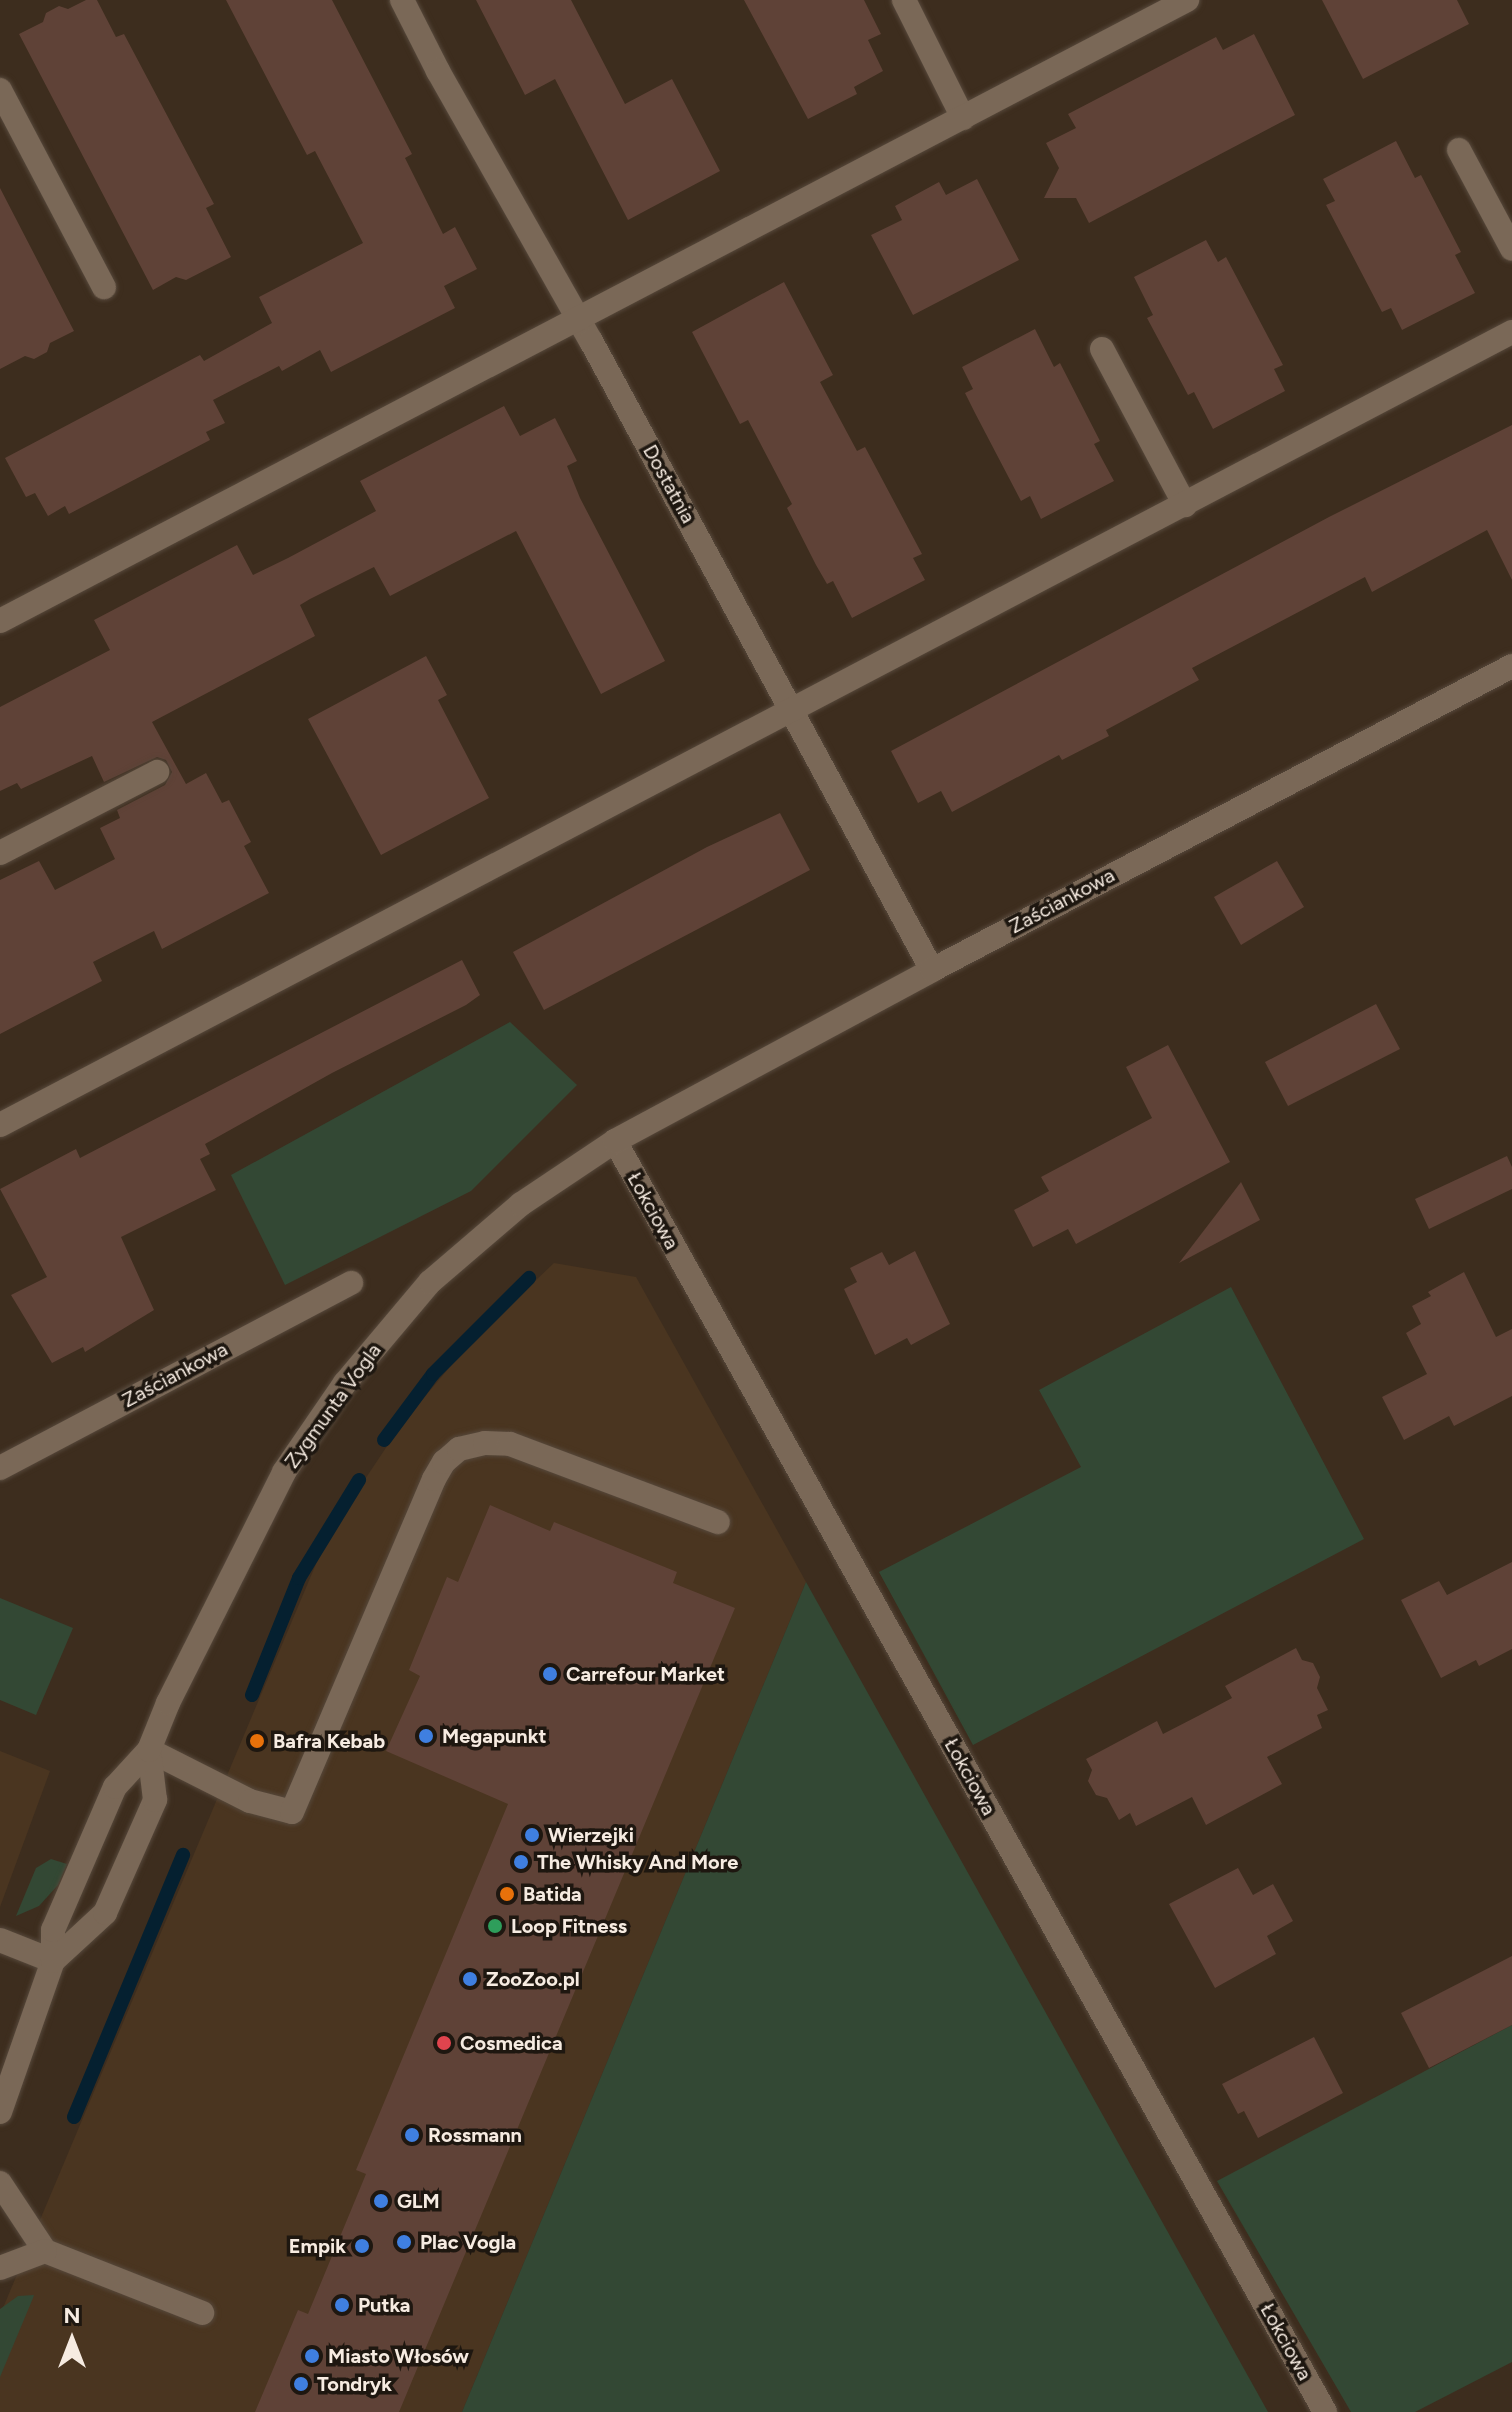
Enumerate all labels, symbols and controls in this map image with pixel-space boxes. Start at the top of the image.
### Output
street label: Dostatnia [638,441,700,527]
street label: Zaściankowa [1005,863,1119,939]
street label: Łokciowa [622,1168,684,1254]
street label: Zaściankowa [118,1337,232,1413]
street label: Zygmunta Vogla [280,1339,386,1473]
place label: Carrefour Market [566,1662,725,1686]
marker: Carrefour Market [541,1665,559,1683]
place label: Megapunkt [442,1724,546,1748]
marker: Megapunkt [417,1727,435,1745]
place label: Bafra Kebab [273,1729,385,1753]
marker: Bafra Kebab [248,1732,266,1750]
street label: Łokciowa [939,1734,1001,1820]
place label: Wierzejki [548,1823,634,1847]
marker: Wierzejki [523,1826,541,1844]
place label: The Whisky And More [537,1850,738,1874]
marker: The Whisky And More [512,1853,530,1871]
place label: Batida [523,1882,582,1906]
marker: Batida [498,1885,516,1903]
place label: Loop Fitness [511,1914,627,1938]
marker: Loop Fitness [486,1917,504,1935]
place label: ZooZoo.pl [486,1967,580,1991]
marker: ZooZoo.pl [461,1970,479,1988]
place label: Cosmedica [460,2031,563,2055]
marker: Cosmedica [435,2034,453,2052]
place label: Rossmann [428,2123,522,2147]
marker: Rossmann [403,2126,421,2144]
place label: GLM [397,2189,440,2213]
marker: GLM [372,2192,390,2210]
place label: Plac Vogla [420,2230,516,2254]
marker: Plac Vogla [395,2233,413,2251]
place label: Empik [289,2234,346,2258]
marker: Empik [353,2237,371,2255]
place label: Putka [358,2293,410,2317]
marker: Putka [333,2296,351,2314]
street label: Łokciowa [1255,2299,1317,2385]
north arrow [32,2300,112,2380]
text: N [63,2302,81,2329]
place label: Miasto Włosów [328,2344,469,2368]
marker: Miasto Włosów [303,2347,321,2365]
place label: Tondryk [317,2372,392,2396]
marker: Tondryk [292,2375,310,2393]

